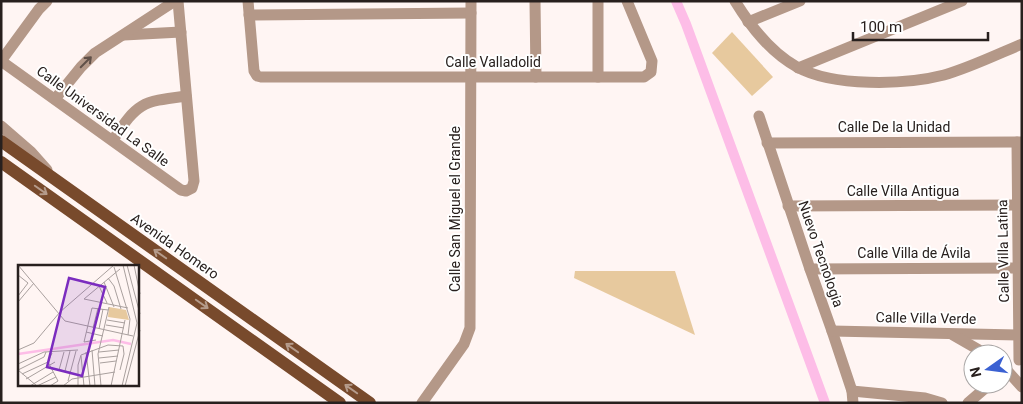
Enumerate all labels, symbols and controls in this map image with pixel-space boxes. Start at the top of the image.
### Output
scale bar [853,10,988,42]
text: 100 m [860,18,902,36]
street label: Calle Valladolid [445,54,541,70]
one-way arrow [80,56,93,68]
street label: Calle Universidad La Salle [34,63,172,169]
street label: Calle De la Unidad [838,119,950,135]
street label: Calle San Miguel el Grande [447,126,463,292]
street label: Calle Villa Antigua [847,183,959,199]
one-way arrow [34,185,48,195]
street label: Nuevo Tecnologia [795,199,847,309]
street label: Calle Villa Latina [994,199,1012,303]
street label: Avenida Homero [128,210,222,282]
street label: Calle Villa de Ávila [857,244,971,261]
one-way arrow [154,248,167,259]
inset map [18,265,139,386]
one-way arrow [195,299,209,309]
street label: Calle Villa Verde [876,309,976,327]
one-way arrow [285,343,299,353]
north arrow [963,344,1013,394]
text: N [966,365,984,379]
one-way arrow [344,384,358,394]

